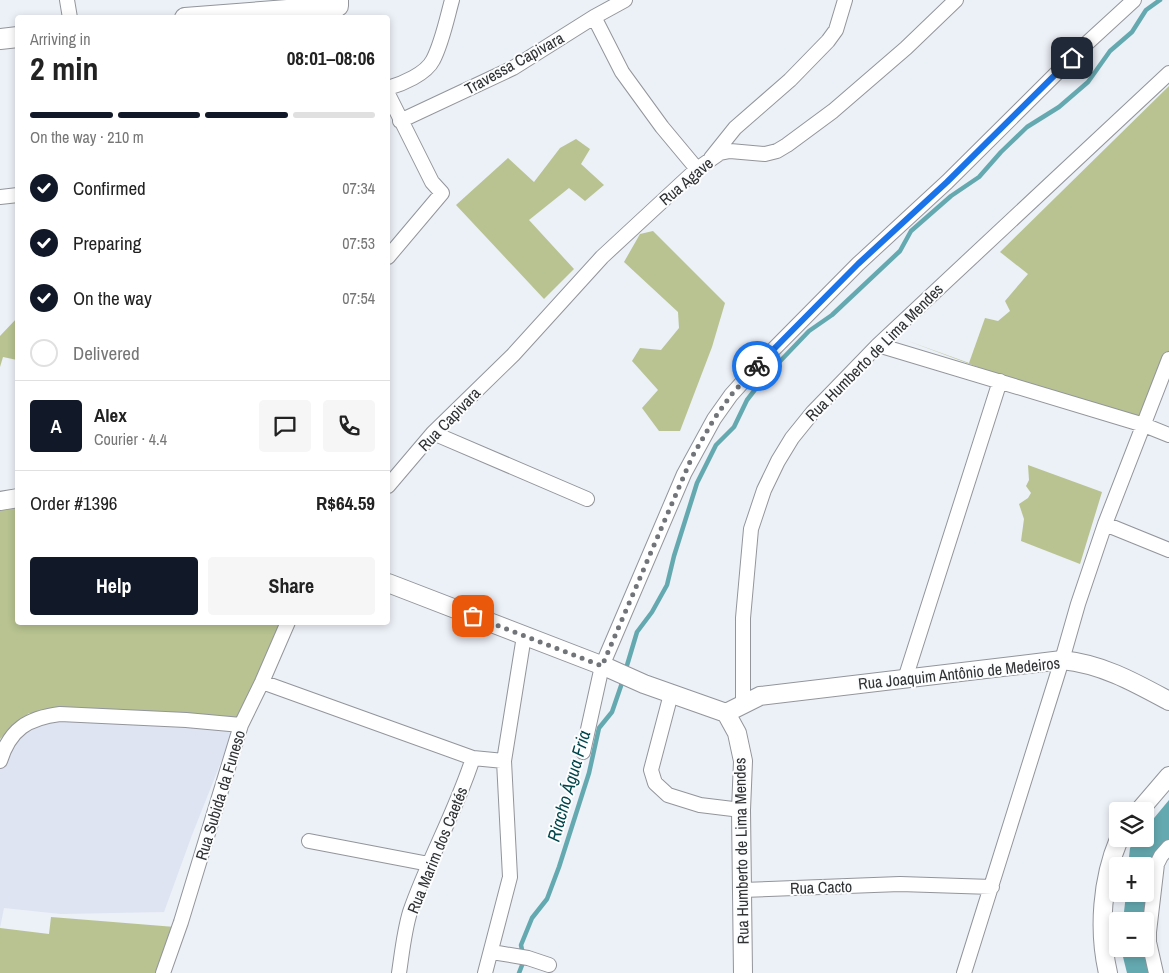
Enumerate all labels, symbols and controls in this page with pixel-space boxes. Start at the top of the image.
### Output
street label: Travessa Capivara [460,26,568,99]
text: Arriving in [30,28,91,50]
pin [1051,37,1093,79]
icon: home [1058,44,1086,72]
text: 08:01–08:06 [287,45,375,71]
text: 2 min [30,47,99,90]
text: On the way · 210 m [30,126,144,148]
street label: Rua Agave [654,152,718,210]
icon: check [30,174,58,202]
text: Confirmed [73,175,146,201]
text: 07:34 [342,177,375,199]
icon: check [30,229,58,257]
text: Preparing [73,230,141,256]
text: 07:53 [342,232,375,254]
street label: Rua Humberto de Lima Mendes [800,278,948,426]
icon: check [30,284,58,312]
text: On the way [73,285,152,311]
text: 07:54 [342,287,375,309]
text: Delivered [73,340,140,366]
courier [732,341,782,391]
icon: bike [743,352,771,380]
street label: Rua Capivara [413,382,486,456]
button: chat [259,400,311,452]
button: phone [323,400,375,452]
text: Alex [94,402,127,428]
text: A [50,413,62,439]
text: Courier · 4.4 [94,428,167,450]
text: Order #1396 [30,490,117,516]
text: R$64.59 [316,490,375,516]
button: Help [30,557,198,615]
button: Share [208,557,375,615]
pin [452,595,494,637]
icon: bag [459,602,487,630]
street label: Rua Joaquim Antônio de Medeiros [857,651,1061,695]
street label: Rua Subida da Funeso [190,727,250,863]
water label: Riacho Água Fria [541,727,596,844]
street label: Rua Humberto de Lima Mendes [728,757,754,945]
street label: Rua Marim dos Caetés [402,783,472,917]
map controls [1109,802,1154,957]
button: layers [1109,802,1154,847]
button: + [1109,857,1154,902]
street label: Rua Cacto [790,875,852,899]
button: − [1109,912,1154,957]

